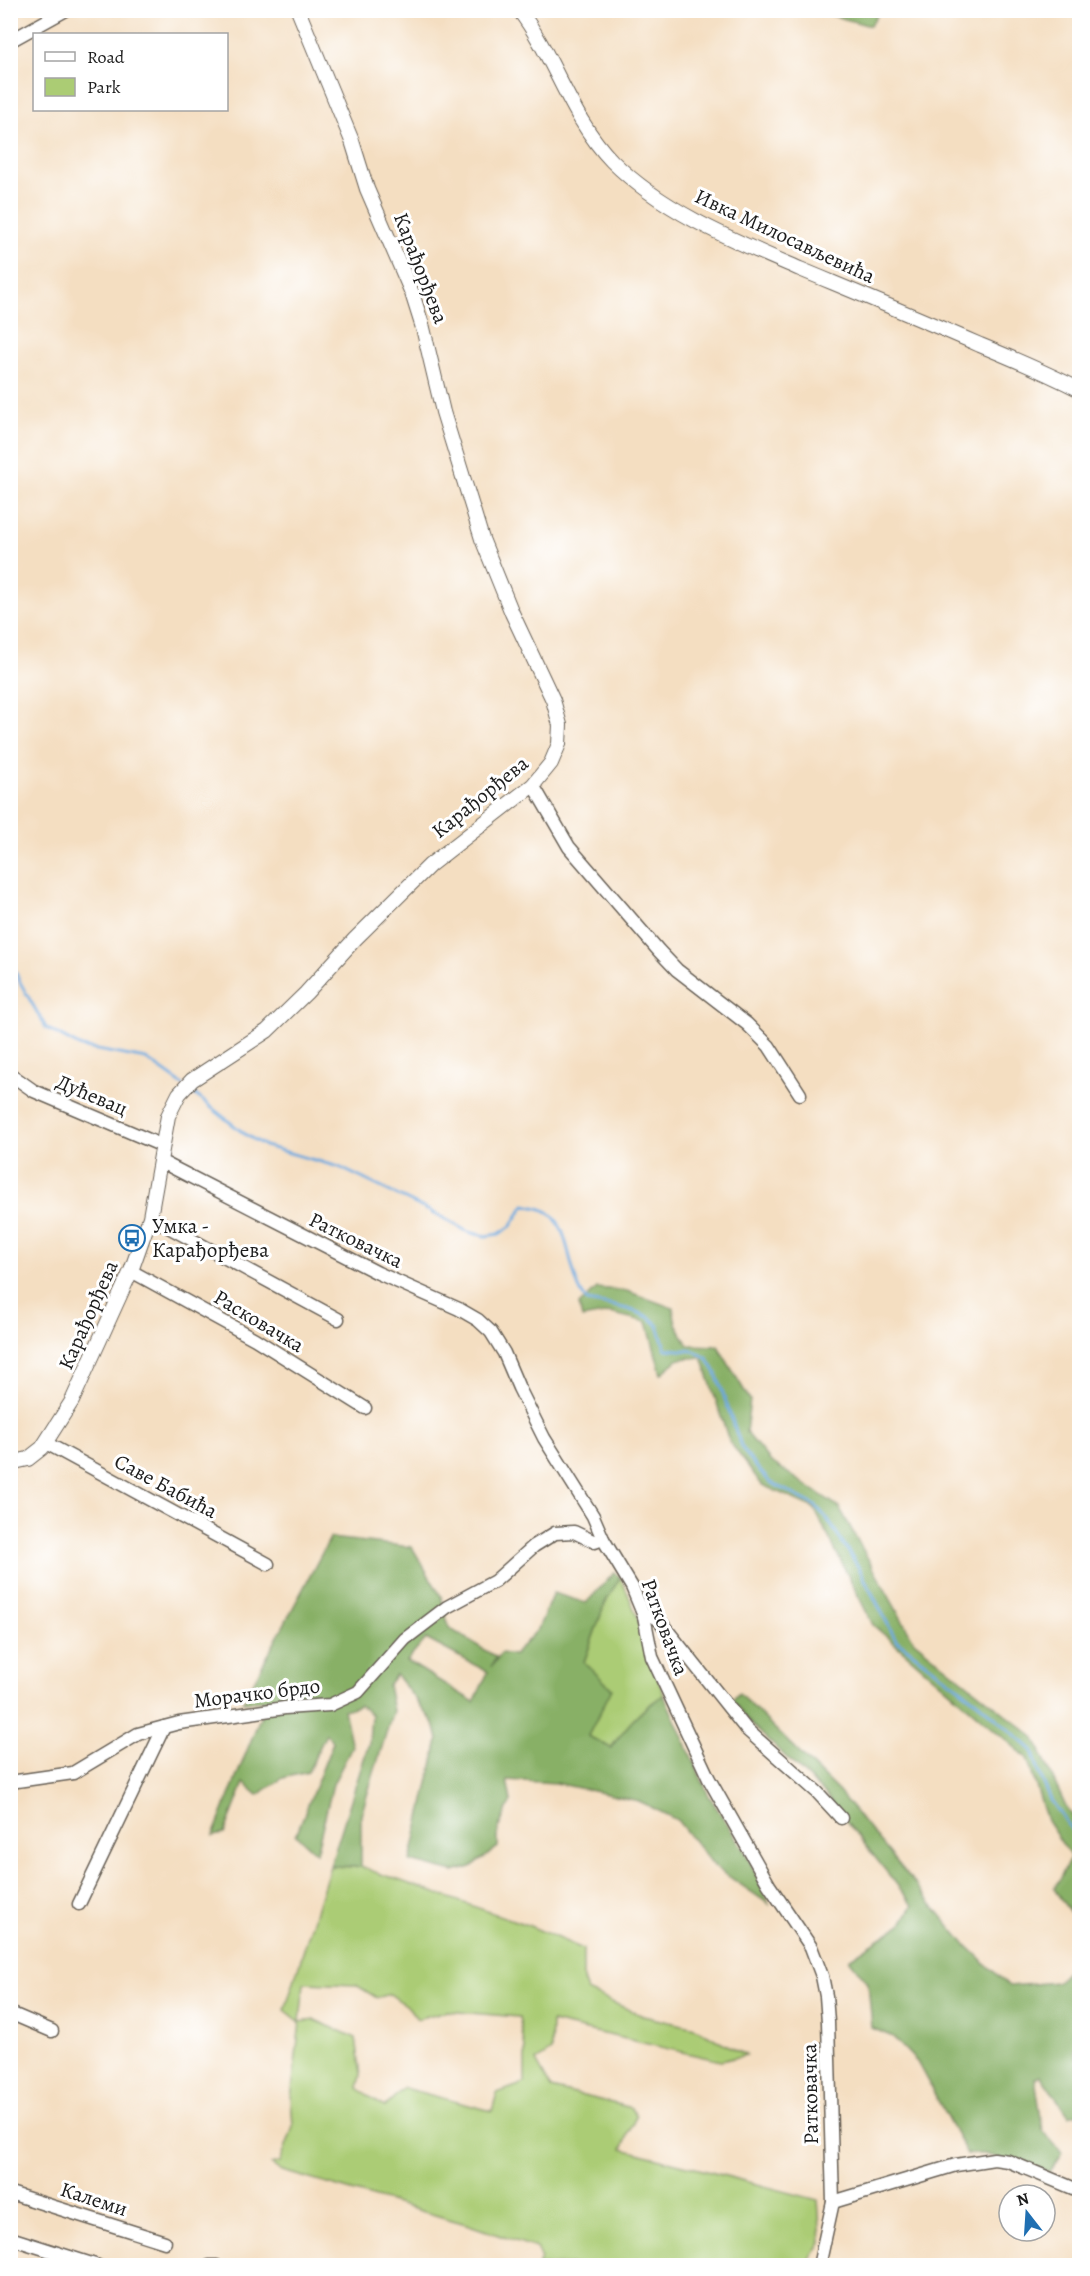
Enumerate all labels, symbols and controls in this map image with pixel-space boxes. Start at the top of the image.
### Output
legend [33,33,228,111]
text: Road [87,45,125,69]
text: Park [87,75,121,99]
street label: Ивка Милосављевића [690,182,880,290]
street label: Карађорђева [387,208,455,328]
street label: Карађорђева [426,749,534,845]
street label: Дућевац [52,1067,132,1123]
street label: Ратковачка [304,1205,408,1275]
place label: Умка - Карађорђева [152,1212,269,1264]
bus stop icon: Умка - Карађорђева [117,1223,147,1253]
street label: Карађорђева [51,1256,125,1374]
street label: Расковачка [209,1283,310,1359]
street label: Саве Бабића [110,1447,223,1525]
street label: Ратковачка [635,1575,696,1680]
street label: Морачко брдо [192,1671,322,1715]
street label: Ратковачка [795,2043,825,2145]
street label: Калеми [57,2175,131,2223]
north arrow [997,2183,1057,2243]
text: N [1014,2187,1032,2212]

